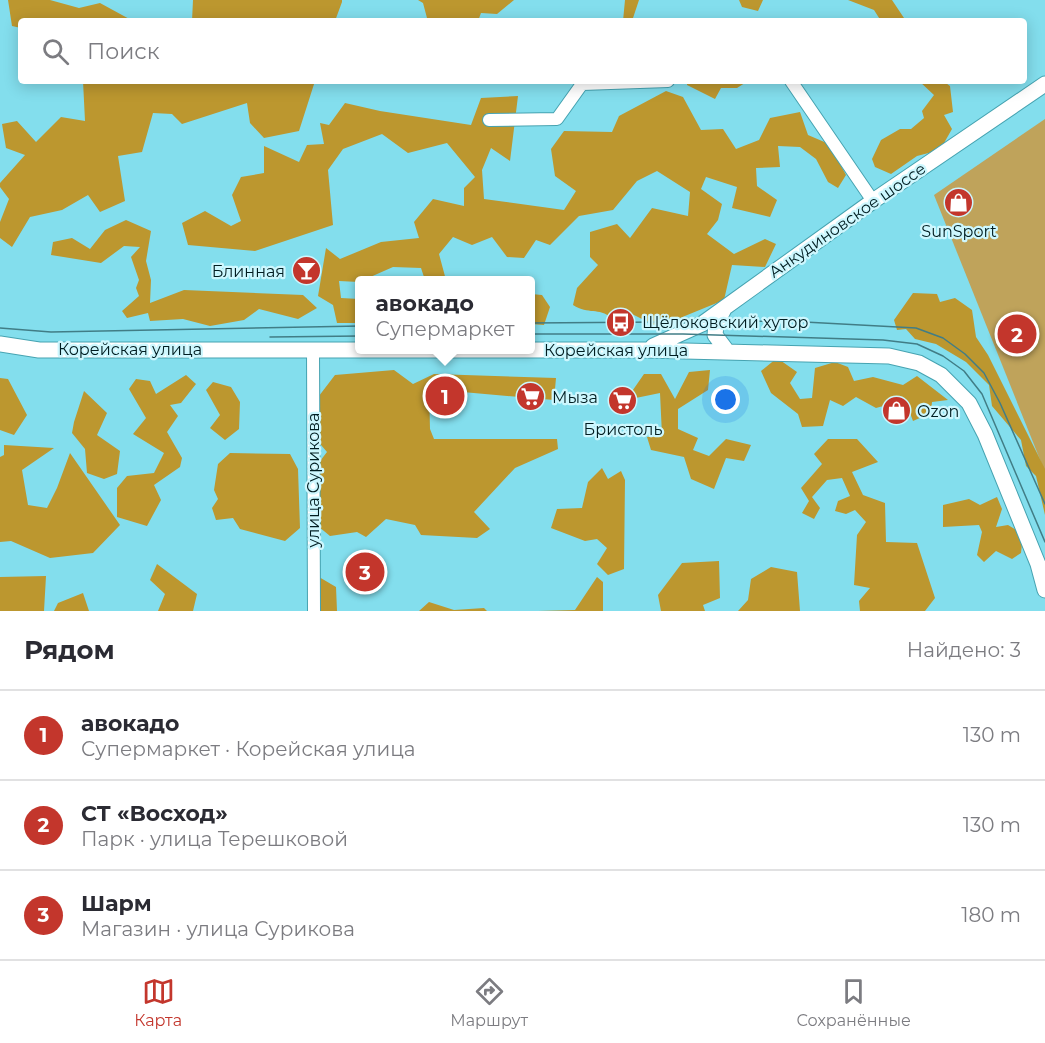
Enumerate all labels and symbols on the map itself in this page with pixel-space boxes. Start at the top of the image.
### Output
street label: Анкудиновское шоссе [765,159,929,282]
shop icon: SunSport [943,187,975,219]
place label: SunSport [921,222,997,241]
bar icon: Блинная [290,255,322,287]
place label: Блинная [212,262,285,281]
bus stop icon: Щёлоковский хутор [605,306,637,338]
pin: 2 [998,312,1036,356]
place label: Щёлоковский хутор [642,313,808,332]
street label: Корейская улица [58,340,202,359]
street label: Корейская улица [544,341,688,360]
pin: 1 [426,374,464,418]
supermarket icon: Мыза [515,381,547,413]
supermarket icon: Бристоль [607,385,639,417]
your location [711,385,740,414]
place label: Мыза [552,388,598,407]
shop icon: Ozon [880,395,912,427]
place label: Ozon [917,402,959,421]
street label: улица Сурикова [304,413,323,548]
place label: Бристоль [584,420,662,439]
pin: 3 [346,550,385,594]

